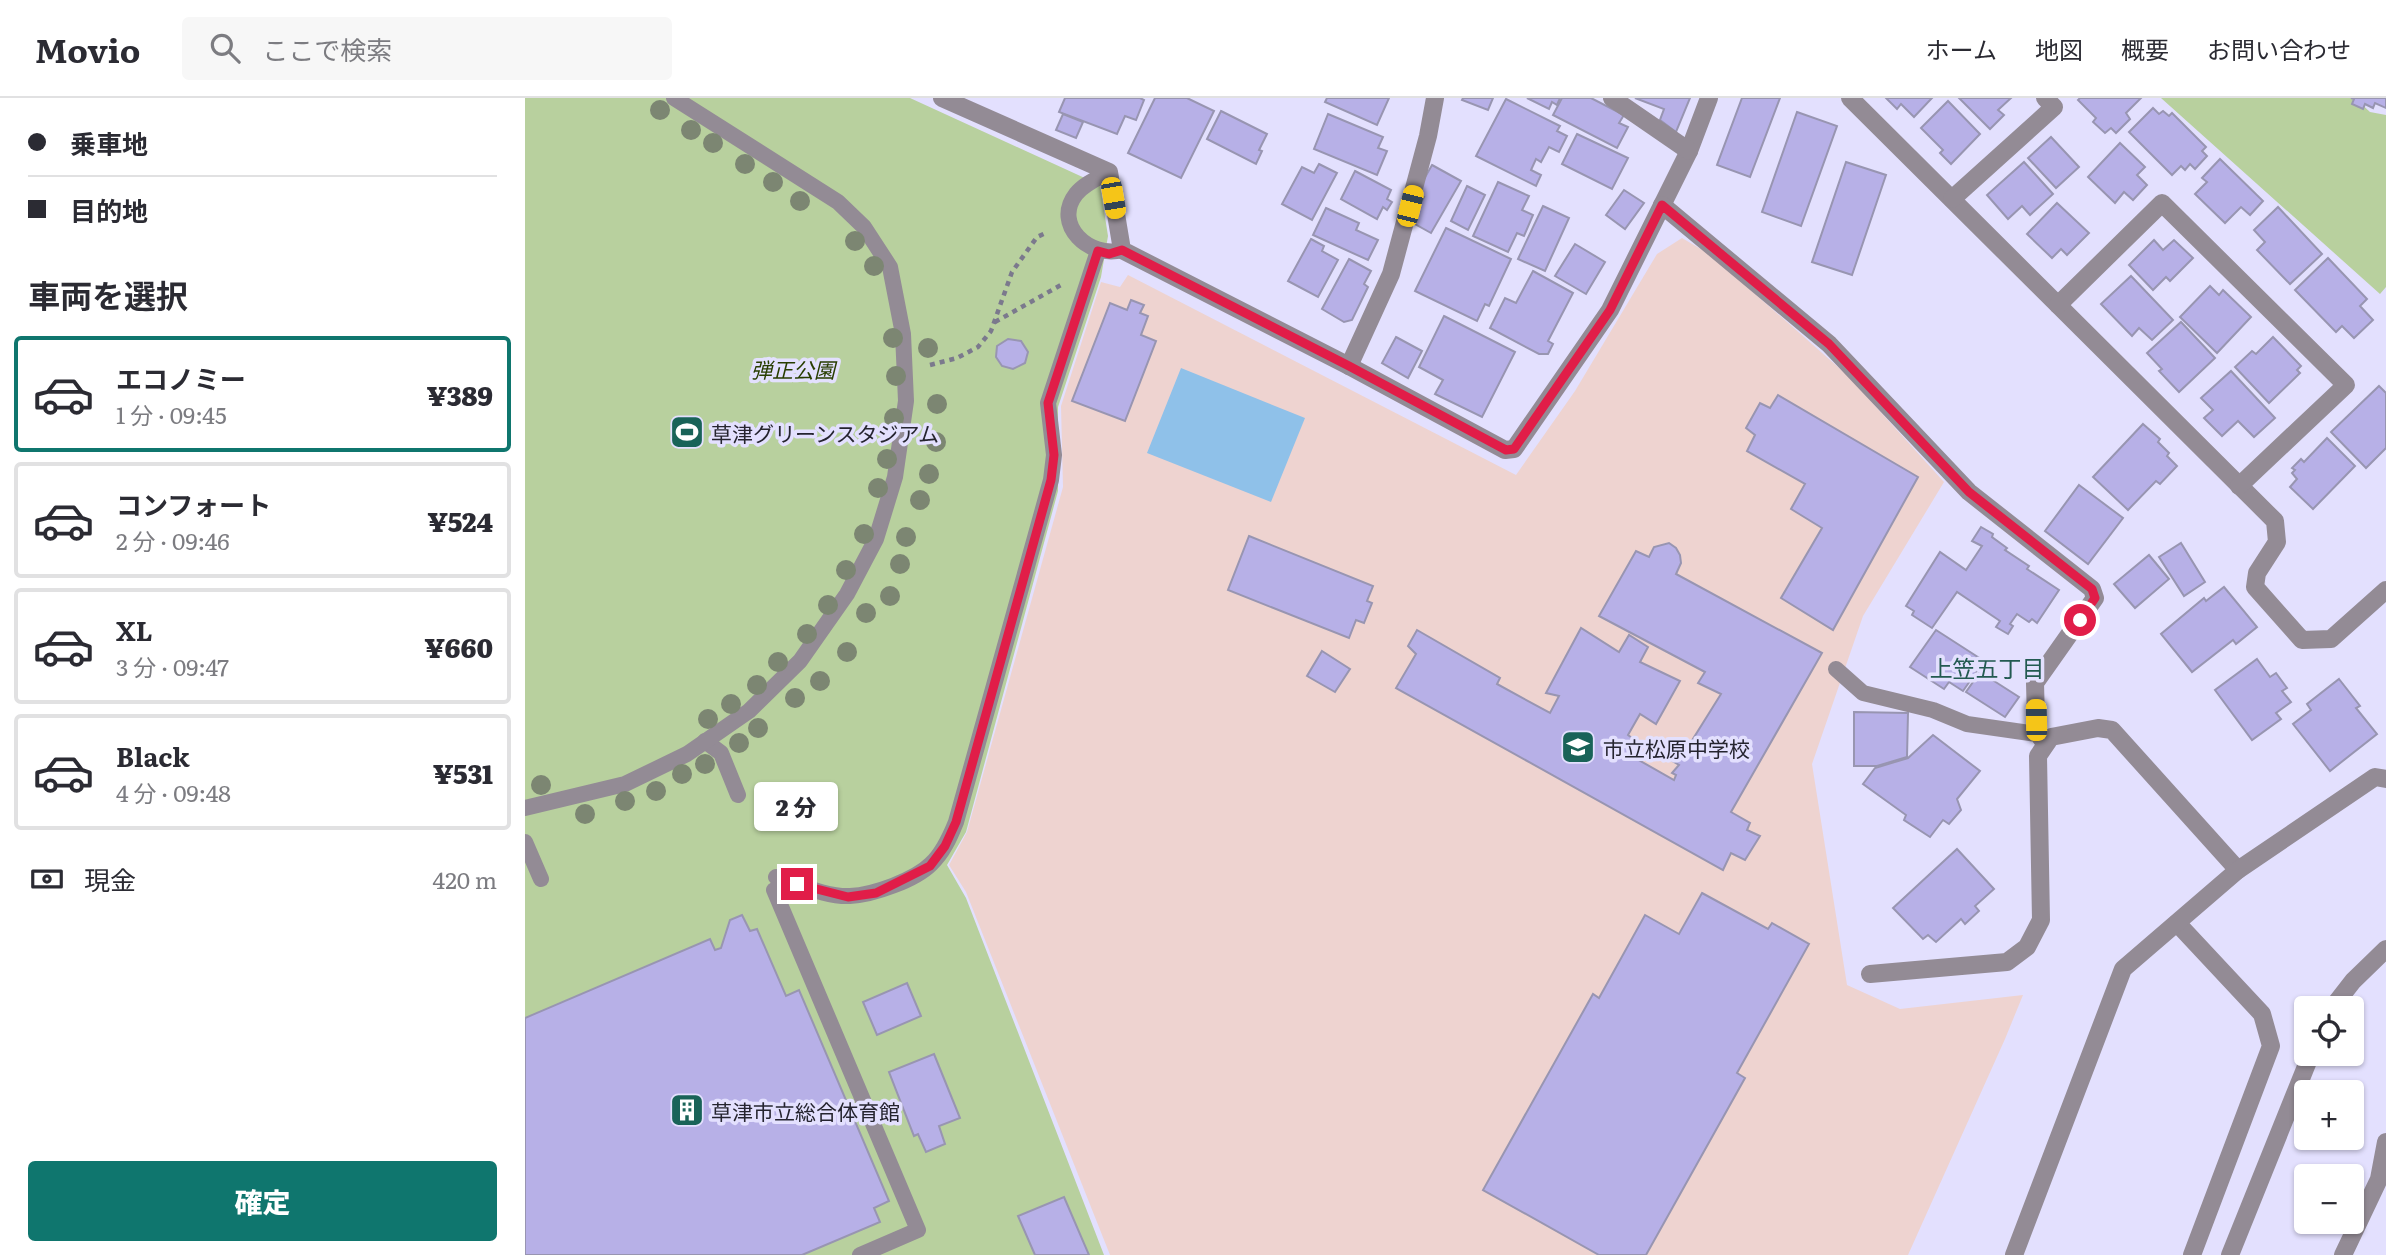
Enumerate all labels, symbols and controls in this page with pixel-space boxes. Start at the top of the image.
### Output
search box [182,17,672,80]
text: Movio [35,24,140,73]
icon: search [206,29,244,67]
text: ここで検索 [262,29,392,68]
text: ホーム [1926,31,1997,66]
text: 地図 [2035,31,2083,66]
text: 概要 [2121,31,2169,66]
text: お問い合わせ [2207,31,2351,66]
text: 乗車地 [70,123,148,162]
car [1100,175,1127,221]
car [1395,183,1426,229]
text: 目的地 [70,190,148,229]
text: 車両を選択 [28,270,188,318]
park label: 弾正公園 [751,353,838,384]
text: エコノミー [116,358,246,397]
icon: car [32,363,95,426]
text: ¥389 [427,375,493,414]
text: 1 分 · 09:45 [116,397,227,431]
sports icon: 草津グリーンスタジアム [668,413,706,451]
place label: 草津グリーンスタジアム [711,417,939,448]
text: コンフォート [116,484,271,523]
icon: car [32,489,95,552]
text: ¥524 [428,501,493,540]
text: 2 分 · 09:46 [116,523,230,557]
route start [2064,604,2096,636]
text: XL [116,610,153,649]
icon: car [32,615,95,678]
text: ¥660 [424,627,493,666]
text: 3 分 · 09:47 [116,649,229,683]
district label: 上笠五丁目 [1930,650,2045,684]
car [2026,699,2047,741]
school or university icon: 市立松原中学校 [1559,728,1597,766]
place label: 市立松原中学校 [1603,732,1750,763]
text: Black [116,736,190,775]
icon: car [32,741,95,804]
text: ¥531 [433,753,493,792]
text: 4 分 · 09:48 [116,775,231,809]
callout: 2 分 [755,782,839,832]
text: 2 分 [776,789,816,823]
text: 現金 [84,859,136,898]
icon: cash [28,860,66,898]
text: 420 m [432,862,497,896]
route end [781,868,813,900]
map controls [2294,996,2364,1234]
button: locate [2294,996,2364,1066]
button: + [2294,1080,2364,1150]
building icon: 草津市立総合体育館 [668,1091,706,1129]
place label: 草津市立総合体育館 [711,1095,900,1126]
button: 確定 [28,1161,497,1241]
button: − [2294,1164,2364,1234]

